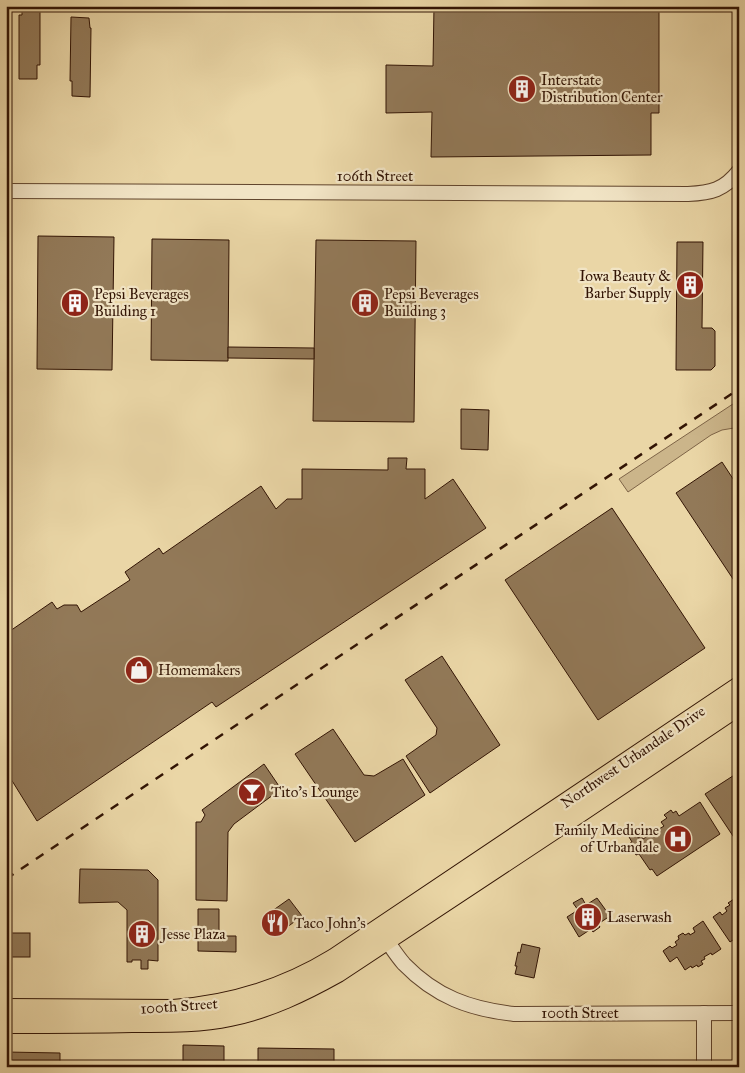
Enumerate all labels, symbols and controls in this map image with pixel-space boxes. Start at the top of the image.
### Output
place label: Interstate Distribution Center [541,71,663,106]
building icon: Interstate Distribution Center [507,74,537,104]
street label: 106th Street [337,167,414,185]
place label: Iowa Beauty & Barber Supply [579,267,672,302]
building icon: Iowa Beauty & Barber Supply [675,270,705,300]
place label: Pepsi Beverages Building 1 [94,285,189,320]
place label: Pepsi Beverages Building 3 [384,285,479,320]
building icon: Pepsi Beverages Building 1 [60,288,90,318]
building icon: Pepsi Beverages Building 3 [350,288,380,318]
shop icon: Homemakers [124,655,154,685]
place label: Homemakers [158,661,240,679]
street label: Northwest Urbandale Drive [557,702,709,812]
bar icon: Tito's Lounge [237,777,267,807]
place label: Tito's Lounge [271,783,359,801]
place label: Family Medicine of Urbandale [554,821,659,856]
hospital icon: Family Medicine of Urbandale [663,824,693,854]
building icon: Laserwash [573,902,603,932]
restaurant icon: Taco John's [260,908,290,938]
place label: Laserwash [607,908,672,926]
place label: Taco John's [294,914,366,933]
building icon: Jesse Plaza [127,919,157,949]
place label: Jesse Plaza [159,925,226,944]
street label: 100th Street [140,994,219,1018]
street label: 100th Street [541,1004,619,1022]

